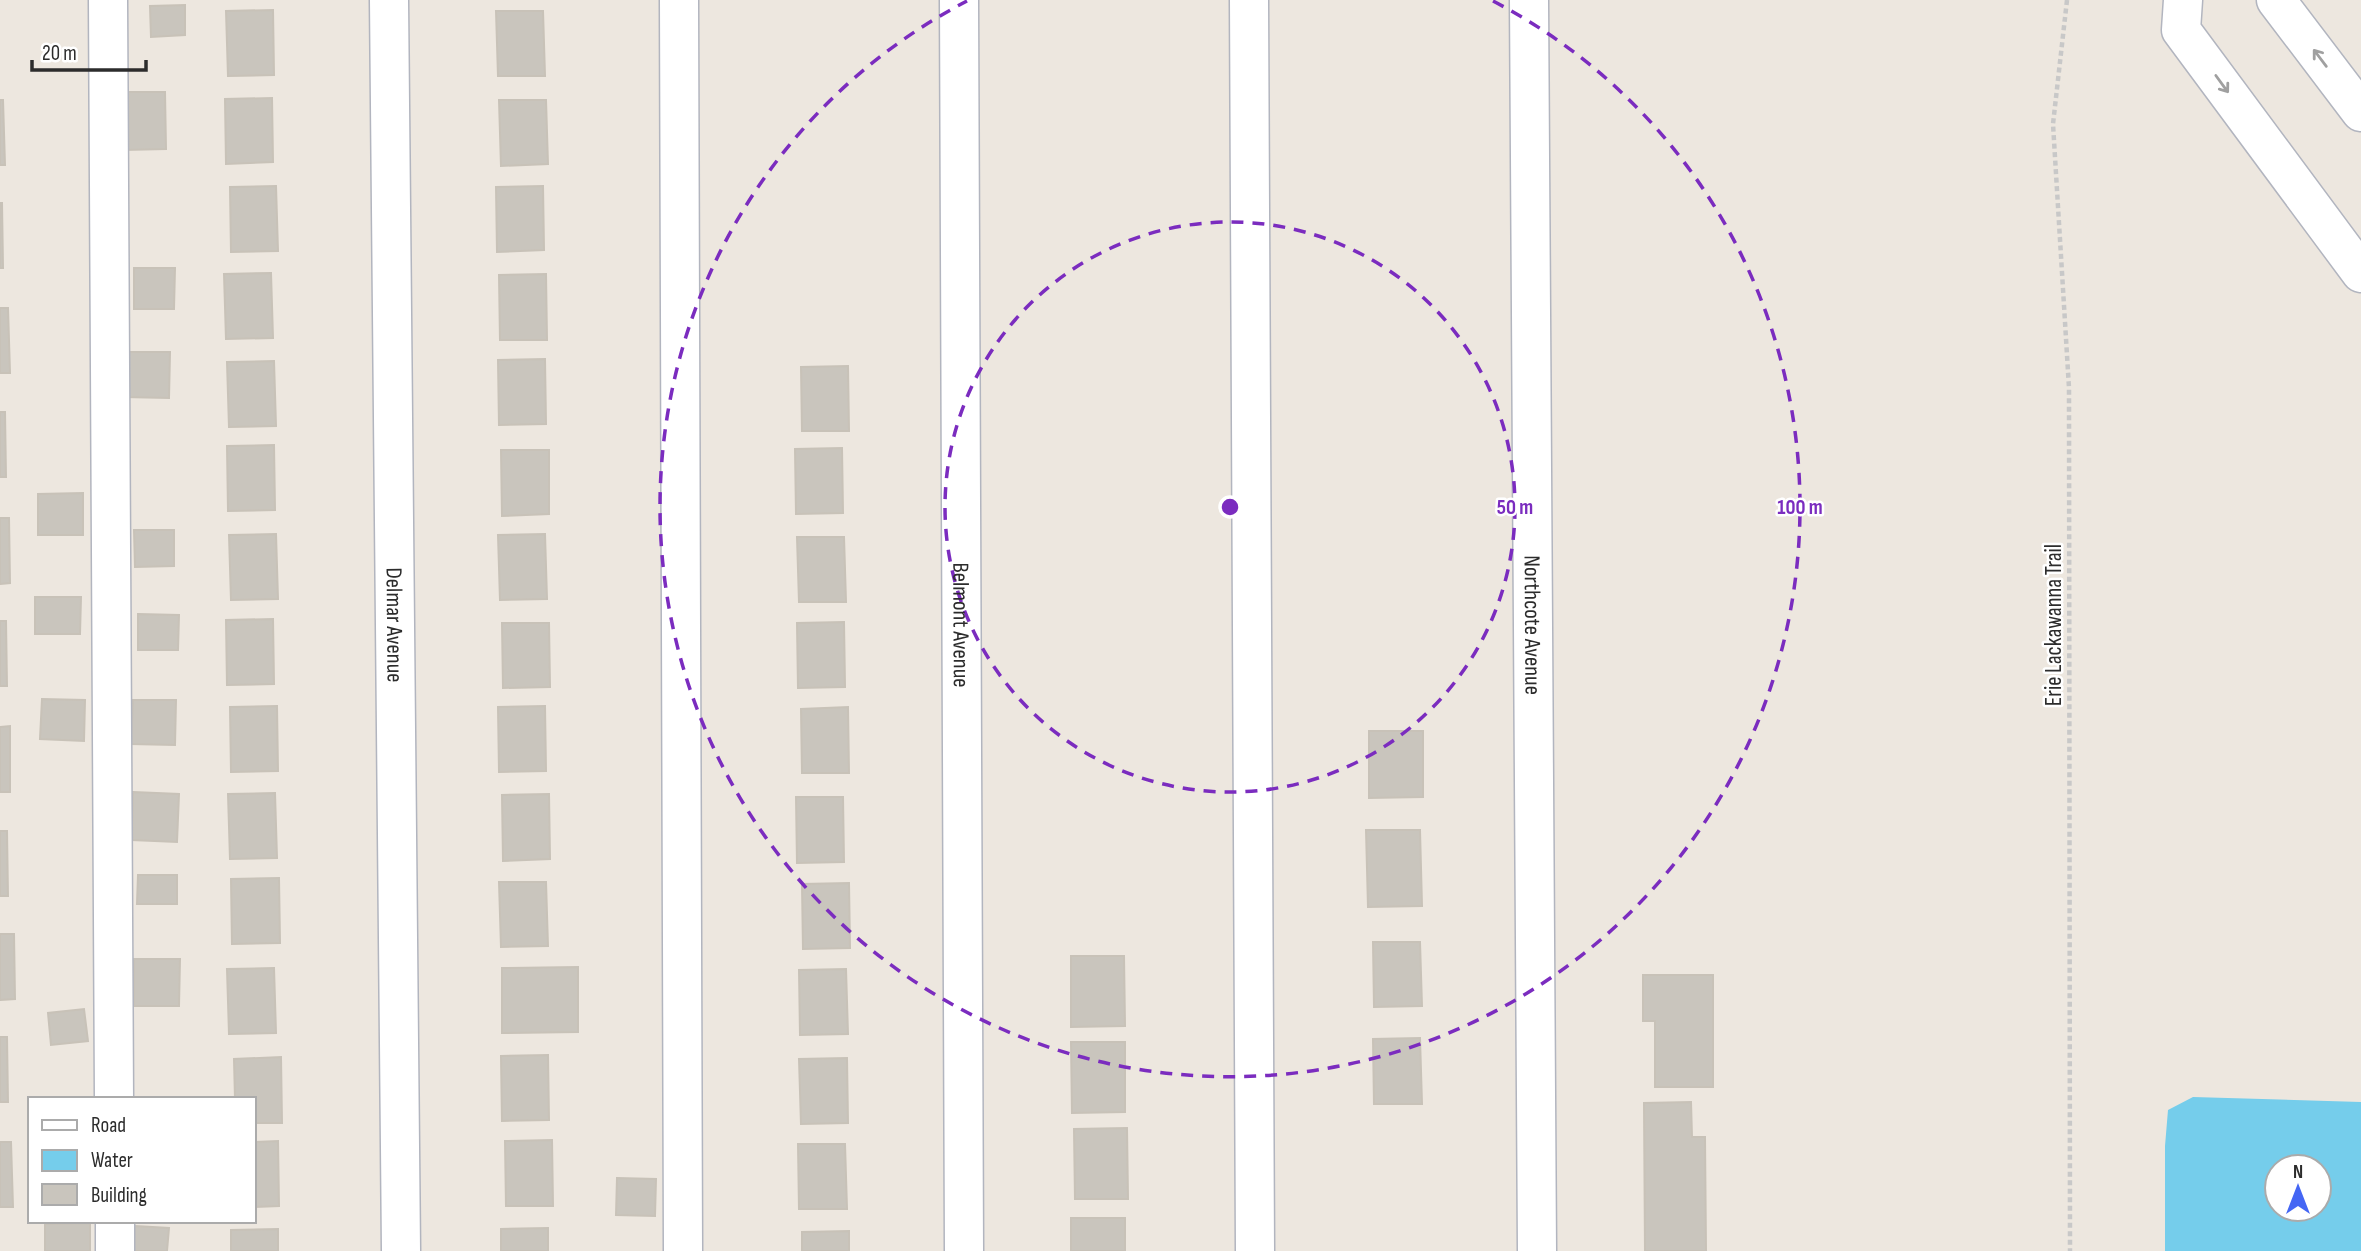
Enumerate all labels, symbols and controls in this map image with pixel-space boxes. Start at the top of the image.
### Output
scale bar [32,28,145,72]
text: 20 m [42,41,77,66]
one-way arrow [2312,49,2327,68]
one-way arrow [2214,75,2229,94]
centre of rings [1218,495,1242,519]
text: 50 m [1497,495,1533,520]
text: 100 m [1777,495,1823,520]
street label: Erie Lackawanna Trail [2040,544,2068,706]
street label: Northcote Avenue [1518,555,1546,695]
street label: Belmont Avenue [946,562,975,688]
street label: Delmar Avenue [379,567,409,683]
legend [28,1097,256,1223]
text: Road [91,1113,126,1138]
text: Water [91,1148,133,1173]
north arrow [2263,1153,2333,1223]
text: N [2293,1161,2303,1184]
text: Building [91,1183,147,1208]

